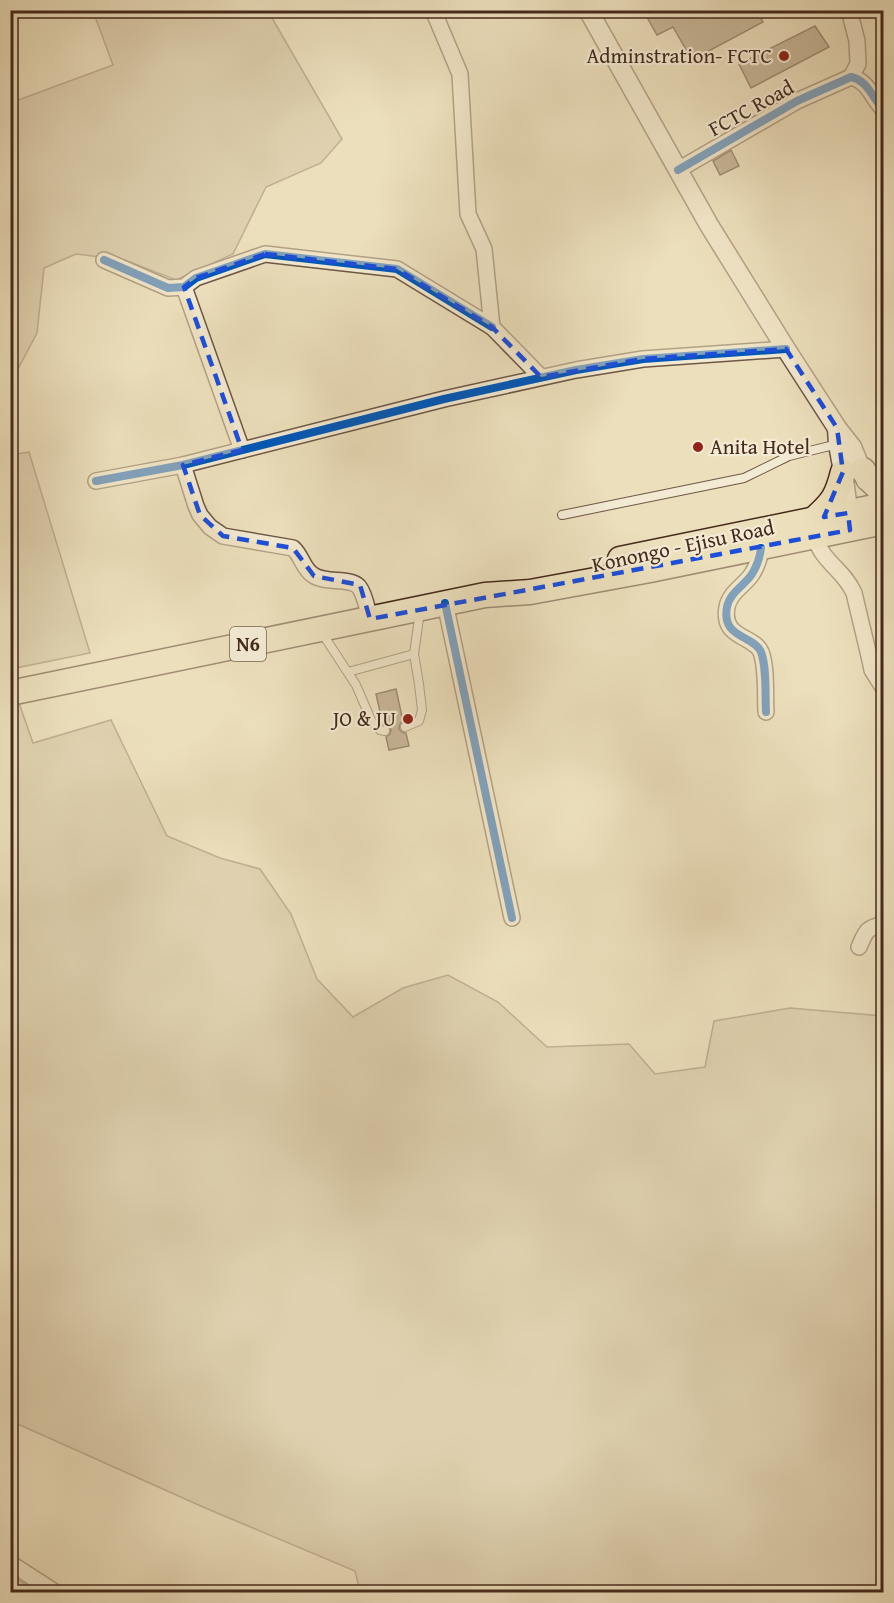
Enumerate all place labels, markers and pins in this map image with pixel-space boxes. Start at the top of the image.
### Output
place label: Adminstration- FCTC [587,40,772,71]
marker: Adminstration- FCTC [777,49,791,63]
place label: Anita Hotel [710,431,810,462]
marker: Anita Hotel [691,440,705,454]
place label: JO & JU [330,703,396,734]
marker: JO & JU [401,712,415,726]

